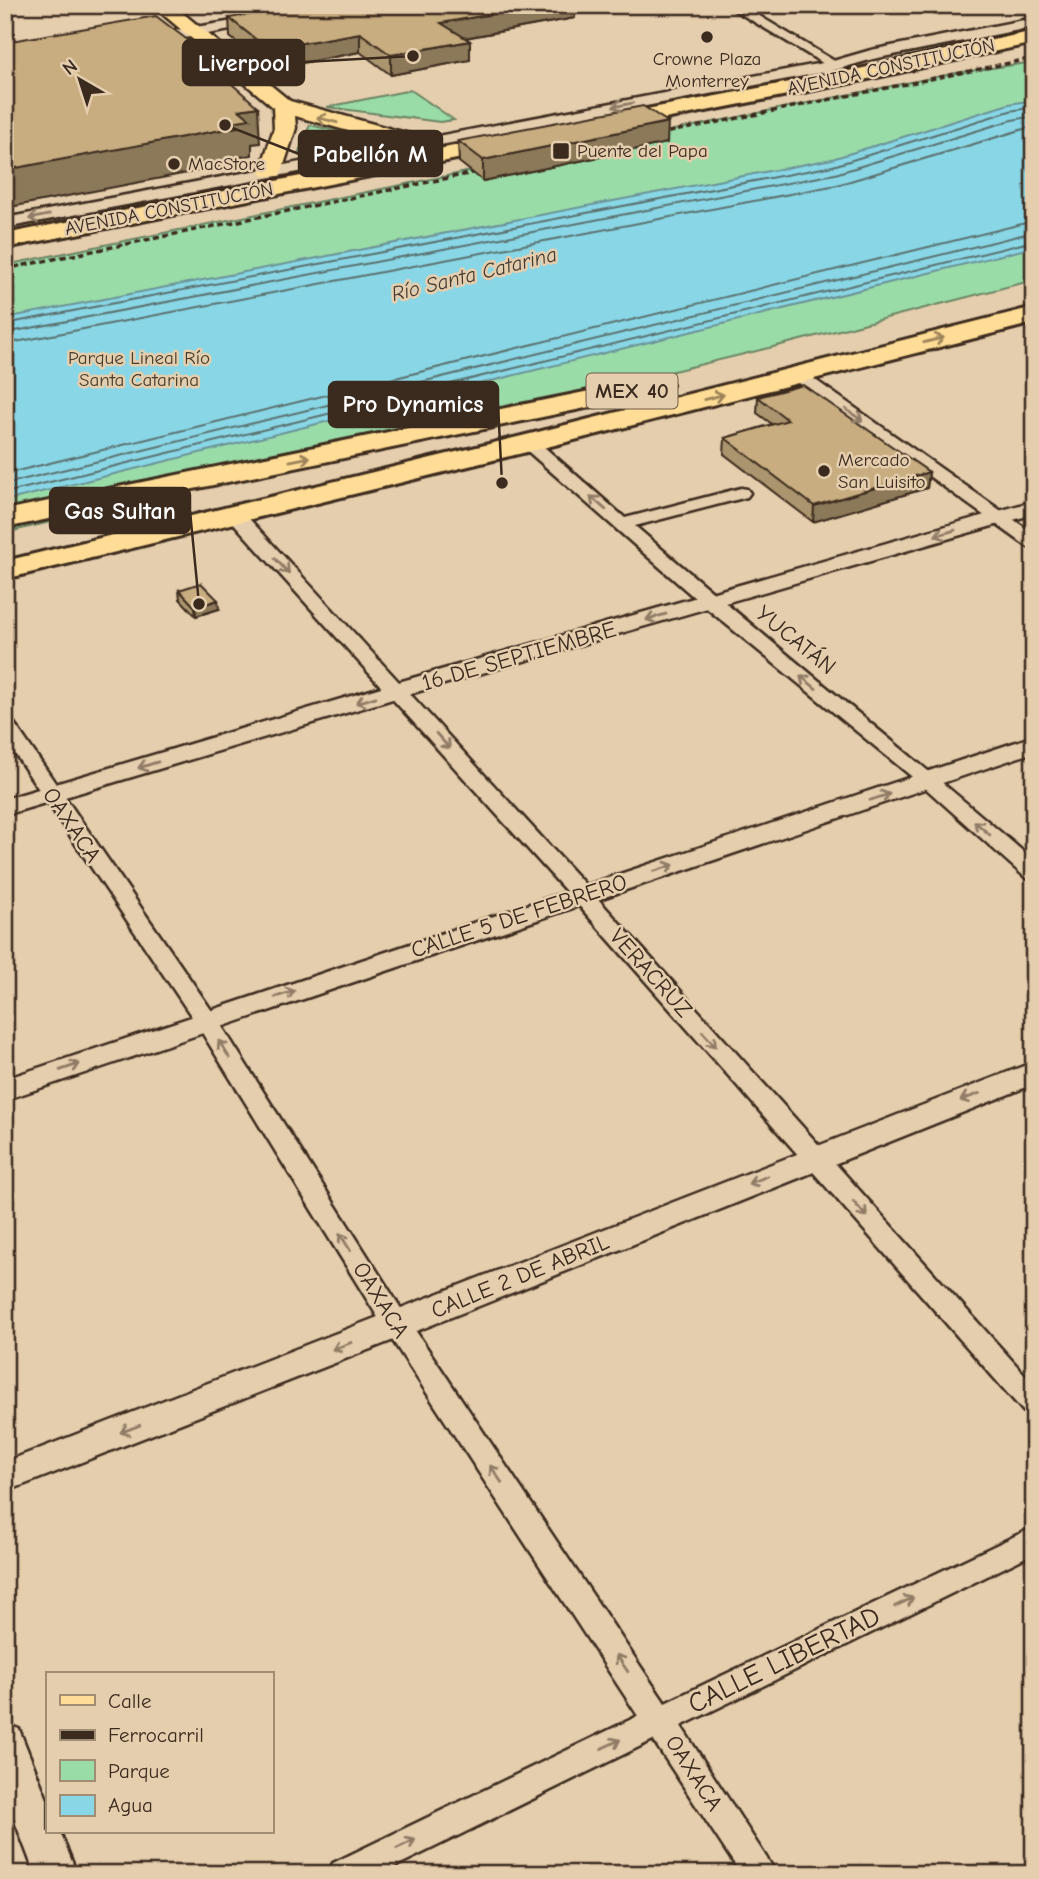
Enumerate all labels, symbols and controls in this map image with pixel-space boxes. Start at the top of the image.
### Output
marker: Crowne Plaza Monterrey [699,29,715,45]
street label: AVENIDA CONSTITUCIÓN [785,34,997,100]
callout: Liverpool [183,40,304,85]
north arrow [46,46,116,116]
place label: Crowne Plaza Monterrey [653,48,761,92]
text: Liverpool [198,49,290,77]
text: N [58,55,82,80]
one-way arrow [612,98,635,112]
one-way arrow [316,113,338,126]
callout: Pabellón M [299,131,442,176]
text: Pabellón M [313,140,427,168]
place label: Puente del Papa [577,140,708,162]
marker: Puente del Papa [551,141,571,161]
place label: MacStore [188,153,265,175]
marker: MacStore [166,156,182,172]
street label: AVENIDA CONSTITUCIÓN [63,178,275,240]
one-way arrow [28,210,51,224]
water label: Río Santa Catarina [389,242,559,306]
one-way arrow [923,333,945,346]
park label: Parque Lineal Río Santa Catarina [68,347,210,391]
road number: MEX 40 [586,374,678,408]
callout: Pro Dynamics [329,382,498,427]
text: Pro Dynamics [342,390,484,418]
one-way arrow [702,390,725,403]
one-way arrow [844,408,863,422]
place label: Mercado San Luisito [838,449,926,493]
one-way arrow [288,451,311,465]
marker: Mercado San Luisito [816,463,832,479]
callout: Gas Sultan [50,488,190,533]
one-way arrow [589,495,607,511]
text: Gas Sultan [64,497,176,525]
one-way arrow [934,528,956,541]
one-way arrow [274,557,290,575]
street label: YUCATÁN [751,600,841,680]
one-way arrow [645,612,667,625]
street label: 16 DE SEPTIEMBRE [419,615,619,697]
one-way arrow [800,674,818,690]
one-way arrow [356,694,378,707]
one-way arrow [435,732,451,750]
one-way arrow [138,759,160,772]
street label: OAXACA [37,782,107,868]
one-way arrow [869,790,891,803]
one-way arrow [974,820,992,836]
one-way arrow [652,861,674,874]
street label: CALLE 5 DE FEBRERO [408,868,630,964]
street label: VERACRUZ [604,923,698,1023]
one-way arrow [274,987,296,1000]
one-way arrow [701,1029,717,1047]
one-way arrow [217,1040,231,1060]
one-way arrow [58,1060,80,1072]
one-way arrow [960,1092,982,1105]
one-way arrow [748,1174,770,1187]
one-way arrow [852,1200,868,1218]
street label: CALLE 2 DE ABRIL [427,1228,613,1324]
one-way arrow [337,1233,351,1253]
street label: OAXACA [347,1257,415,1343]
one-way arrow [332,1341,354,1354]
one-way arrow [120,1423,142,1436]
one-way arrow [488,1465,503,1484]
one-way arrow [893,1594,914,1607]
street label: CALLE LIBERTAD [683,1600,885,1720]
one-way arrow [614,1654,628,1674]
legend [46,1672,273,1834]
text: Calle [108,1689,151,1713]
text: Ferrocarril [108,1723,204,1747]
street label: OAXACA [660,1730,728,1816]
one-way arrow [600,1737,621,1750]
text: Parque [108,1759,170,1783]
text: Agua [108,1793,153,1817]
one-way arrow [395,1836,416,1850]

